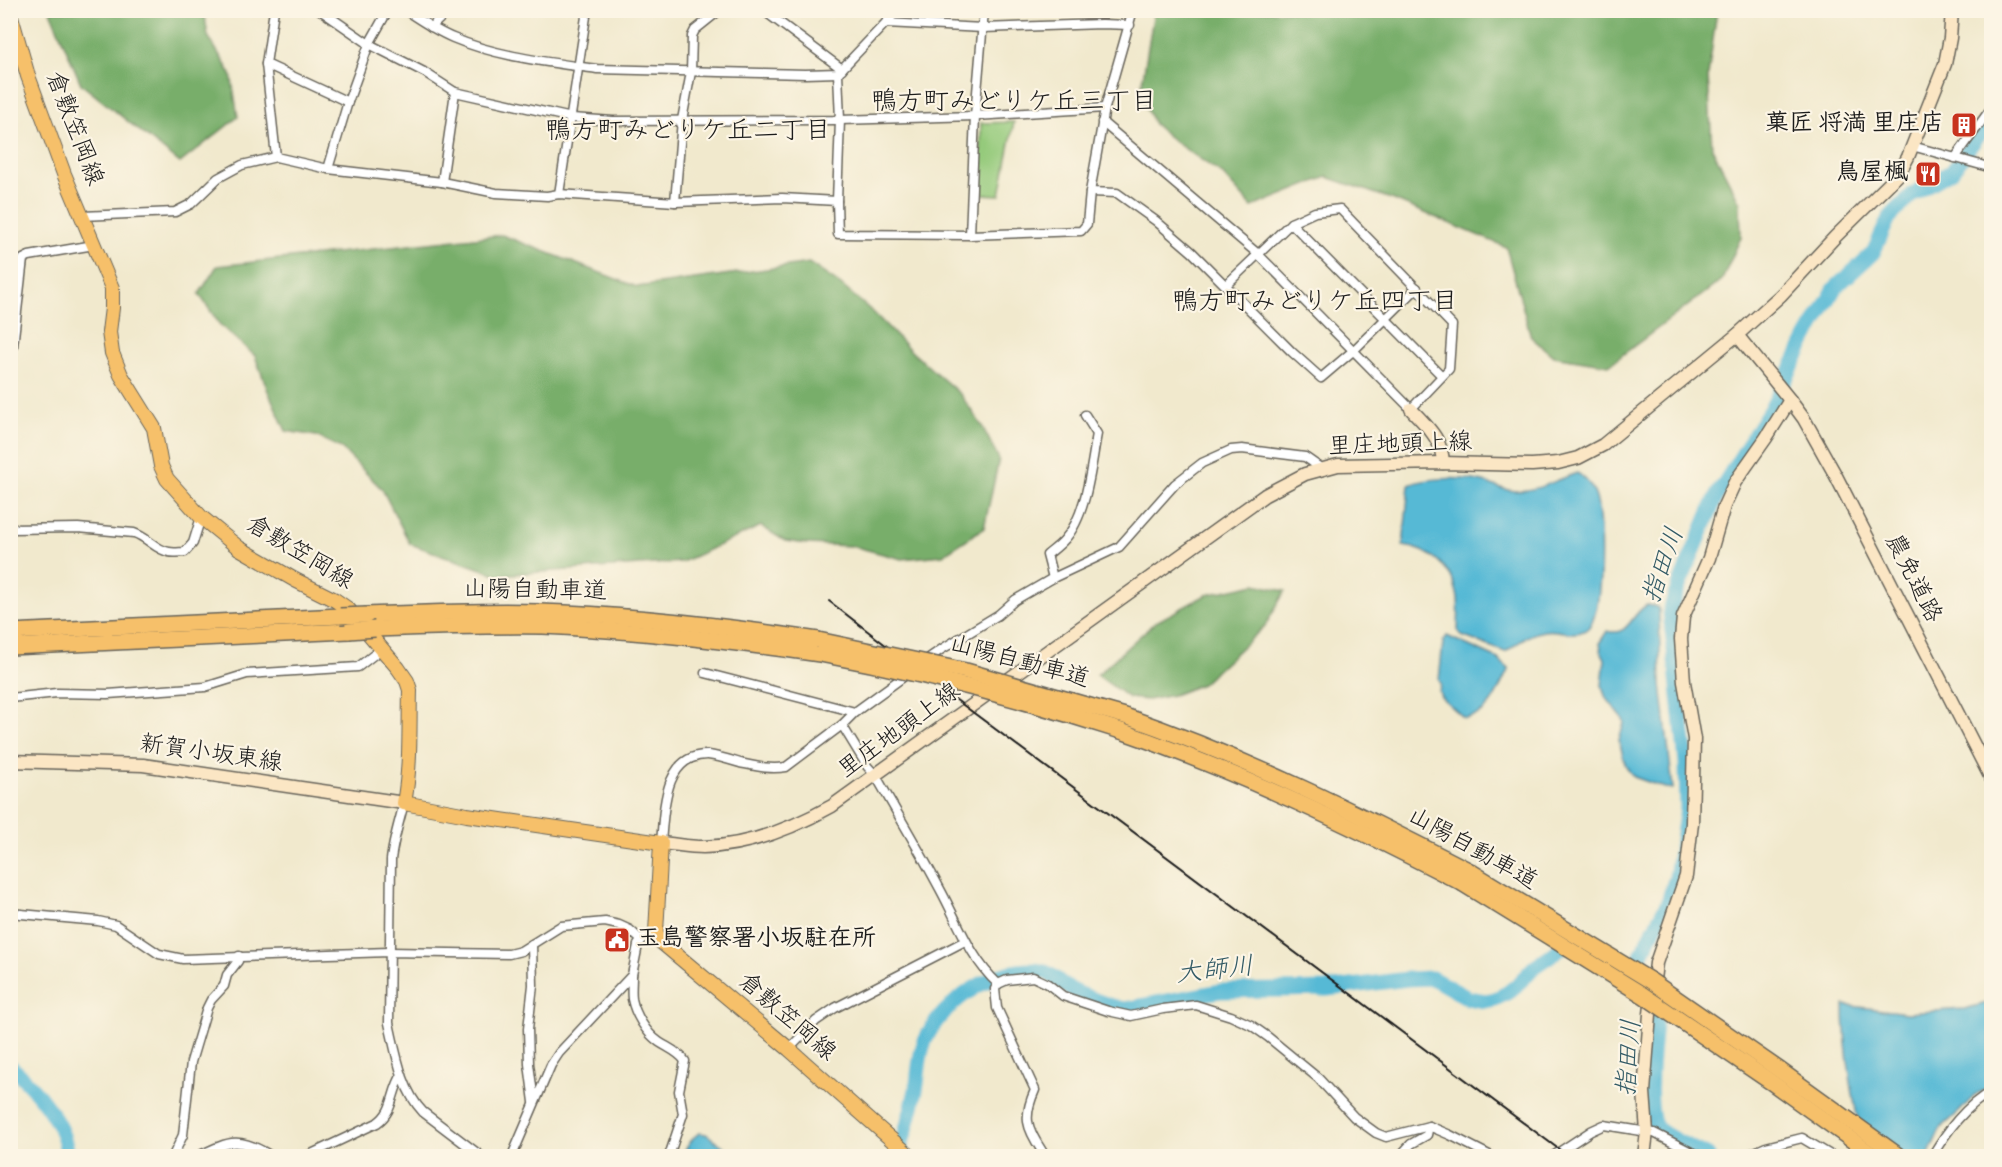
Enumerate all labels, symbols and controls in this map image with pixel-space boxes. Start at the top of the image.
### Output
street label: 倉敷笠岡線 [36,67,110,191]
district label: 鴨方町みどりケ丘三丁目 [871,85,1157,122]
place label: 菓匠 将満 里庄店 [1765,108,1944,142]
building icon: 菓匠 将満 里庄店 [1949,110,1979,140]
district label: 鴨方町みどりケ丘二丁目 [545,114,831,151]
place label: 鳥屋楓 [1836,157,1908,191]
restaurant icon: 鳥屋楓 [1913,159,1943,189]
district label: 鴨方町みどりケ丘四丁目 [1172,285,1458,322]
street label: 里庄地頭上線 [1327,426,1473,466]
street label: 倉敷笠岡線 [239,509,359,599]
water label: 指田川 [1635,523,1695,609]
street label: 農免道路 [1875,529,1949,629]
street label: 山陽自動車道 [463,574,607,610]
street label: 山陽自動車道 [945,628,1093,698]
street label: 里庄地頭上線 [832,676,968,788]
street label: 新賀小坂東線 [137,728,285,782]
street label: 山陽自動車道 [1401,800,1543,900]
place label: 玉島警察署小坂駐在所 [636,923,876,957]
public building icon: 玉島警察署小坂駐在所 [602,925,632,955]
water label: 大師川 [1174,950,1256,994]
street label: 倉敷笠岡線 [730,966,842,1070]
water label: 指田川 [1610,1018,1652,1098]

